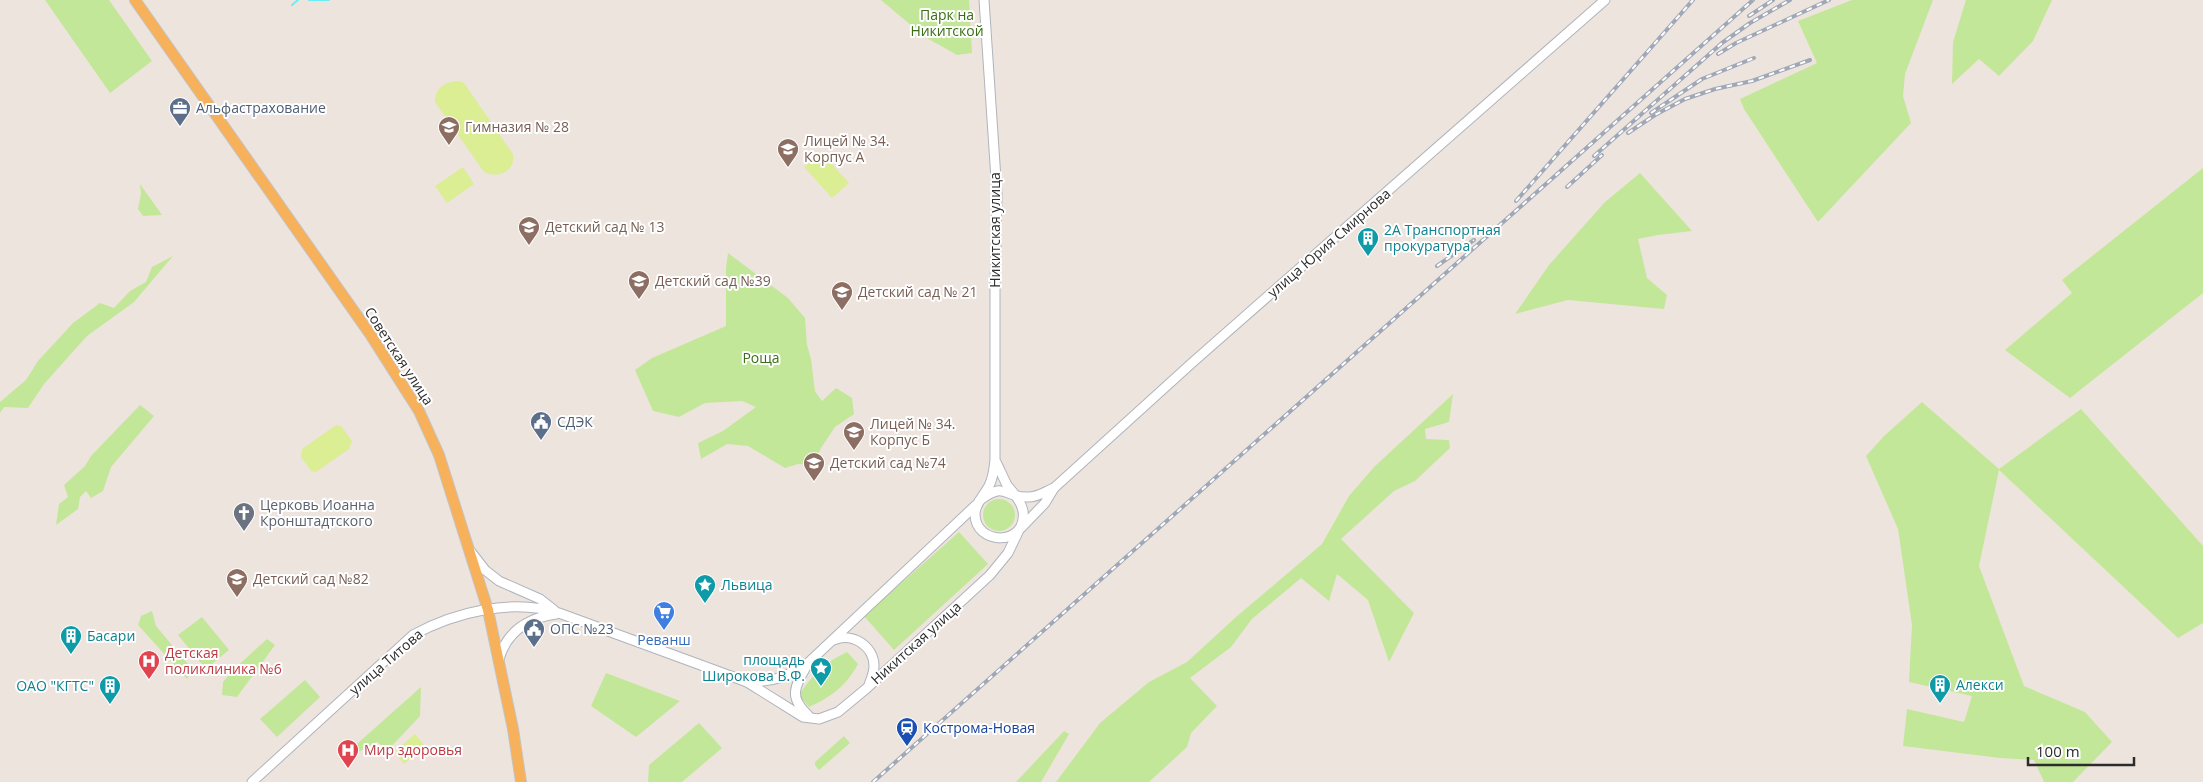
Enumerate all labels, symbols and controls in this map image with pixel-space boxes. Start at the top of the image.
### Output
park label: Парк на Никитской [910,5,984,40]
office icon: Альфастрахование [168,96,192,127]
place label: Альфастрахование [196,98,326,117]
school or university icon: Гимназия № 28 [437,115,461,146]
place label: Гимназия № 28 [465,117,569,136]
place label: Лицей № 34. Корпус А [804,131,890,166]
school or university icon: Лицей № 34. Корпус А [776,137,800,168]
street label: Никитская улица [985,172,1004,288]
street label: улица Юрия Смирнова [1263,184,1394,301]
school or university icon: Детский сад № 13 [517,215,541,246]
place label: Детский сад № 13 [545,217,664,236]
place label: 2А Транспортная прокуратура [1384,220,1501,255]
building icon: 2А Транспортная прокуратура [1356,226,1380,257]
school or university icon: Детский сад №39 [627,269,651,300]
place label: Детский сад №39 [655,271,771,290]
school or university icon: Детский сад № 21 [830,280,854,311]
place label: Детский сад № 21 [858,282,977,301]
street label: Советская улица [361,303,438,408]
park label: Роща [742,348,780,367]
public building icon: СДЭК [529,410,553,441]
place label: СДЭК [557,412,593,431]
place label: Лицей № 34. Корпус Б [870,414,956,449]
school or university icon: Лицей № 34. Корпус Б [842,420,866,451]
school or university icon: Детский сад №74 [802,451,826,482]
place label: Детский сад №74 [830,453,946,472]
place label: Церковь Иоанна Кронштадтского [260,495,375,530]
church icon: Церковь Иоанна Кронштадтского [232,501,256,532]
school or university icon: Детский сад №82 [225,567,249,598]
place label: Детский сад №82 [253,569,369,588]
place icon: Львица [693,573,717,604]
place label: Львица [721,575,773,594]
street label: Никитская улица [866,597,965,688]
supermarket icon: Реванш [652,600,676,631]
public building icon: ОПС №23 [522,617,546,648]
place label: ОПС №23 [550,619,614,638]
building icon: Басари [59,624,83,655]
street label: улица Титова [345,624,426,699]
place label: Басари [87,626,135,645]
place label: Реванш [637,630,691,649]
place label: Детская поликлиника №6 [165,643,282,678]
hospital icon: Детская поликлиника №6 [137,649,161,680]
place label: площадь Широкова В.Ф. [702,650,805,685]
place icon: площадь Широкова В.Ф. [809,656,833,687]
building icon: Алекси [1928,673,1952,704]
building icon: ОАО "КГТС" [98,674,122,705]
place label: Алекси [1956,675,2004,694]
place label: ОАО "КГТС" [16,676,94,695]
station icon: Кострома-Новая [895,716,919,747]
place label: Кострома-Новая [923,718,1035,737]
scale bar [2028,734,2134,766]
hospital icon: Мир здоровья [336,738,360,769]
place label: Мир здоровья [364,740,462,759]
text: 100 m [2036,741,2080,761]

